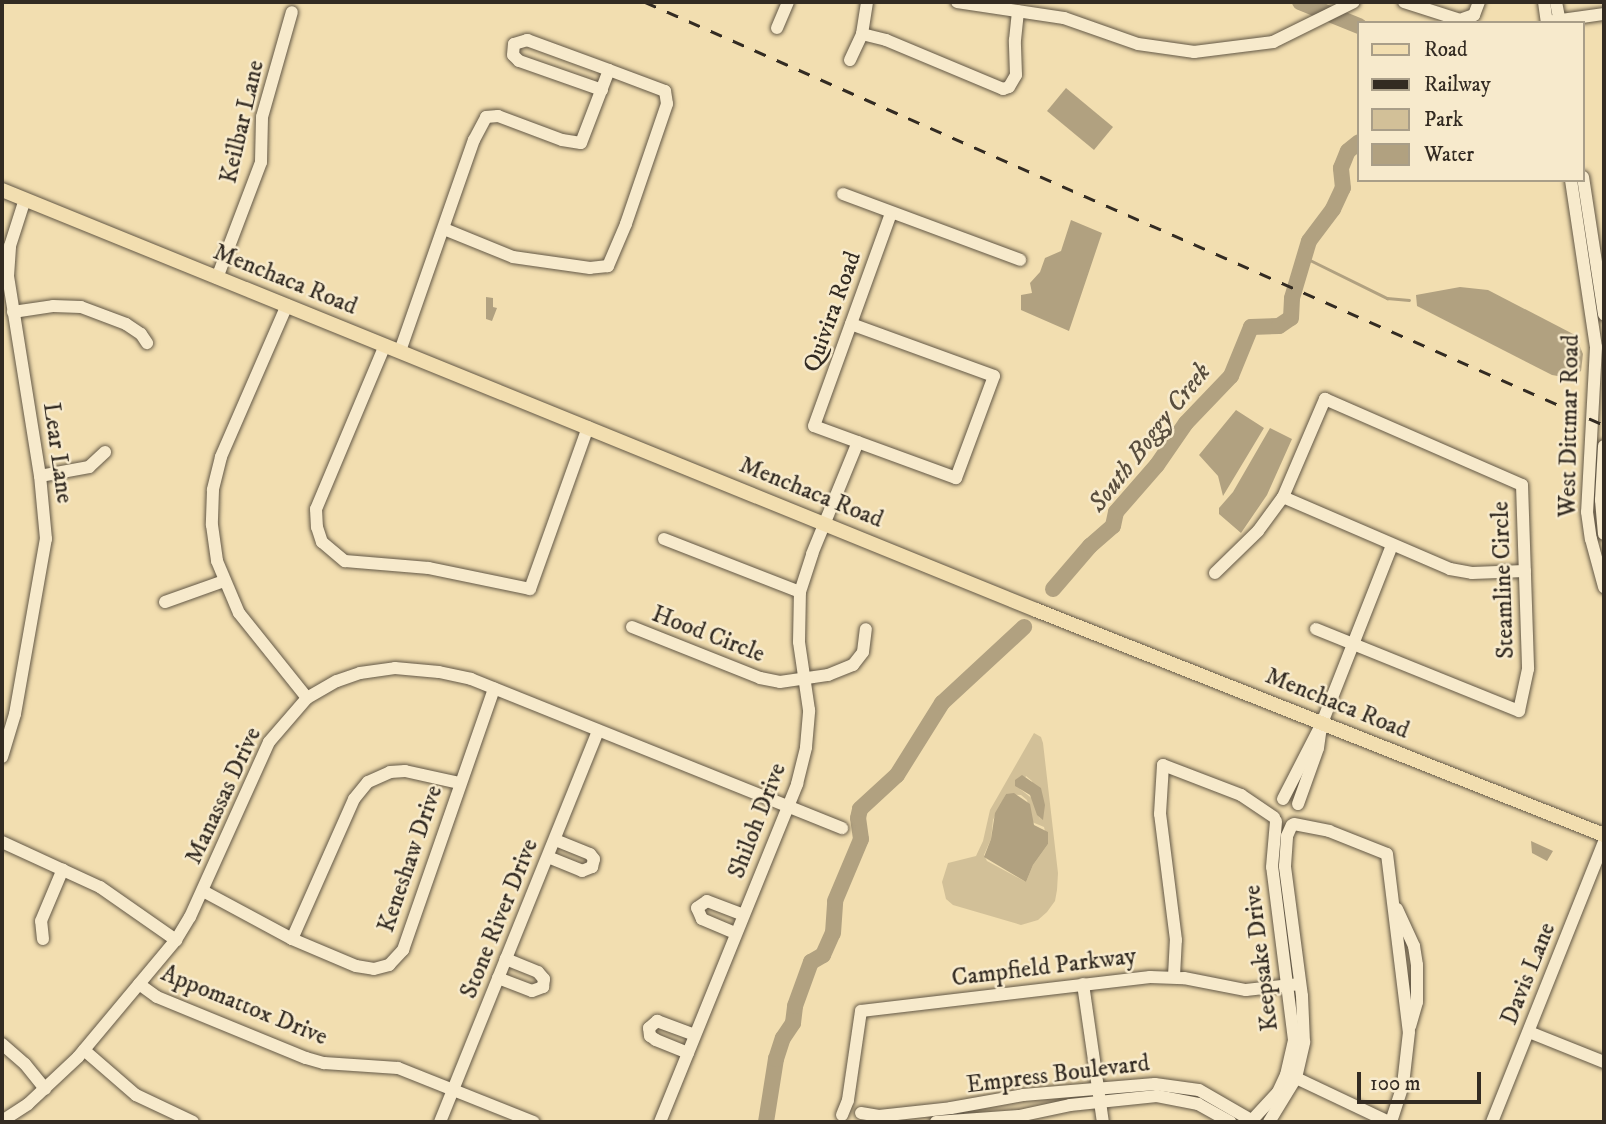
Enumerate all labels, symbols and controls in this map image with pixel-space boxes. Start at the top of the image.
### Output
legend [1358,21,1585,182]
text: Road [1424,37,1468,63]
street label: Keilbar Lane [215,58,271,186]
text: Railway [1424,72,1491,98]
text: Park [1424,107,1463,133]
text: Water [1424,142,1474,168]
street label: Menchaca Road [209,238,361,322]
street label: Quivira Road [798,248,868,376]
street label: West Dittmar Road [1554,334,1586,518]
water label: South Boggy Creek [1082,357,1218,519]
street label: Lear Lane [36,401,78,505]
street label: Menchaca Road [735,451,887,535]
street label: Steamline Circle [1487,501,1521,659]
street label: Hood Circle [648,600,768,670]
street label: Menchaca Road [1261,662,1413,746]
street label: Manassas Drive [180,723,268,869]
street label: Shiloh Drive [723,759,793,883]
street label: Keneshaw Drive [372,782,450,936]
street label: Stone River Drive [455,835,545,1003]
street label: Keepsake Drive [1239,883,1285,1033]
street label: Davis Lane [1495,919,1563,1029]
street label: Campfield Parkway [950,942,1138,994]
street label: Appomattox Drive [157,960,331,1052]
street label: Empress Boulevard [965,1049,1151,1101]
scale bar [1361,1058,1485,1102]
text: 100 m [1370,1071,1421,1097]

